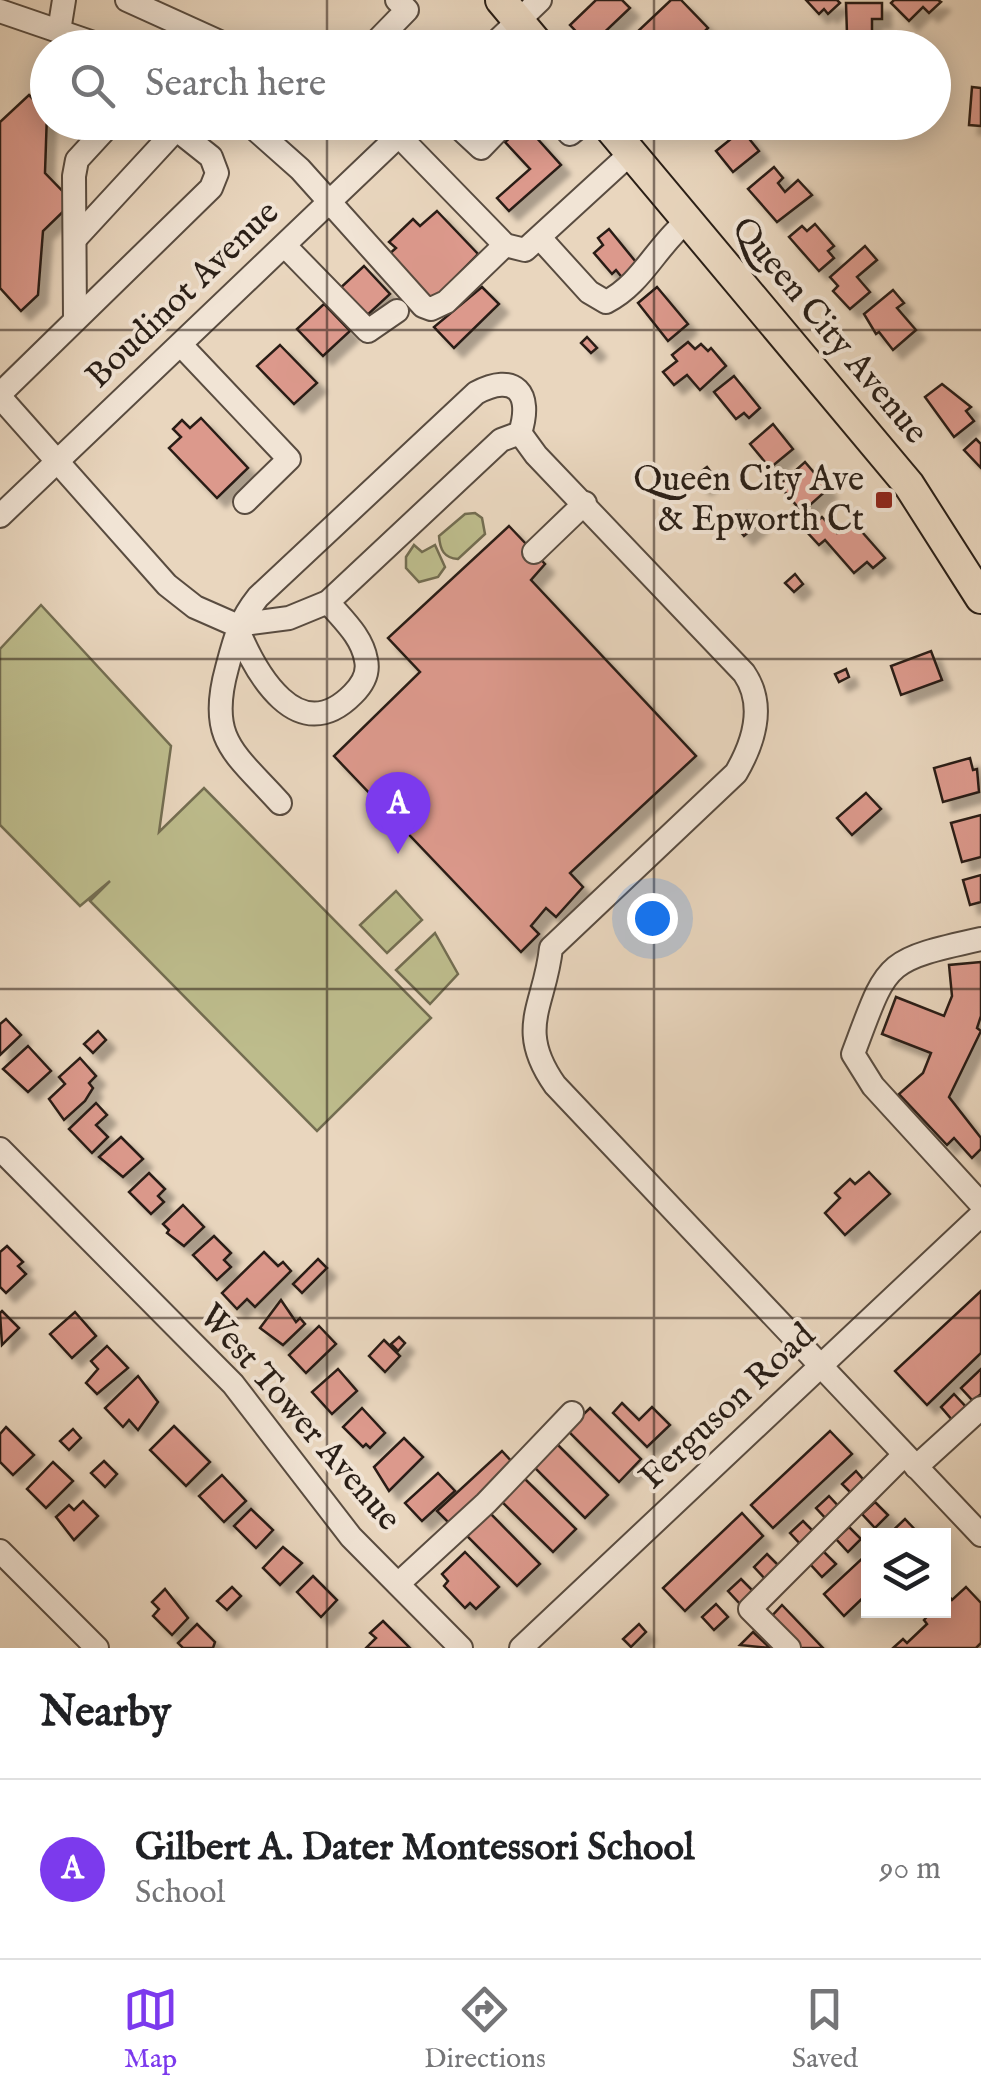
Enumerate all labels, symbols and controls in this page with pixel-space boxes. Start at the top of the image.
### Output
search box [30,30,951,140]
icon: search [65,58,120,113]
text: Search here [145,61,326,109]
street label: Boudinot Avenue [77,191,289,399]
street label: Queen City Avenue [721,208,937,454]
place label: Queen City Ave & Epworth Ct [633,458,864,543]
marker: Queen City Ave & Epworth Ct [873,489,895,511]
pin: A [366,772,430,854]
your location [627,893,678,944]
street label: West Tower Avenue [188,1295,410,1541]
street label: Ferguson Road [631,1314,826,1500]
map controls [861,1528,951,1618]
button: layers [861,1528,951,1618]
text: Nearby [40,1687,171,1740]
text: Gilbert A. Dater Montessori School [135,1825,694,1873]
text: A [62,1849,83,1890]
text: 90 m [880,1849,941,1890]
text: School [135,1873,225,1914]
tab: Map [123,1982,178,2077]
tab: Directions [424,1982,546,2077]
tab: Saved [792,1982,858,2077]

